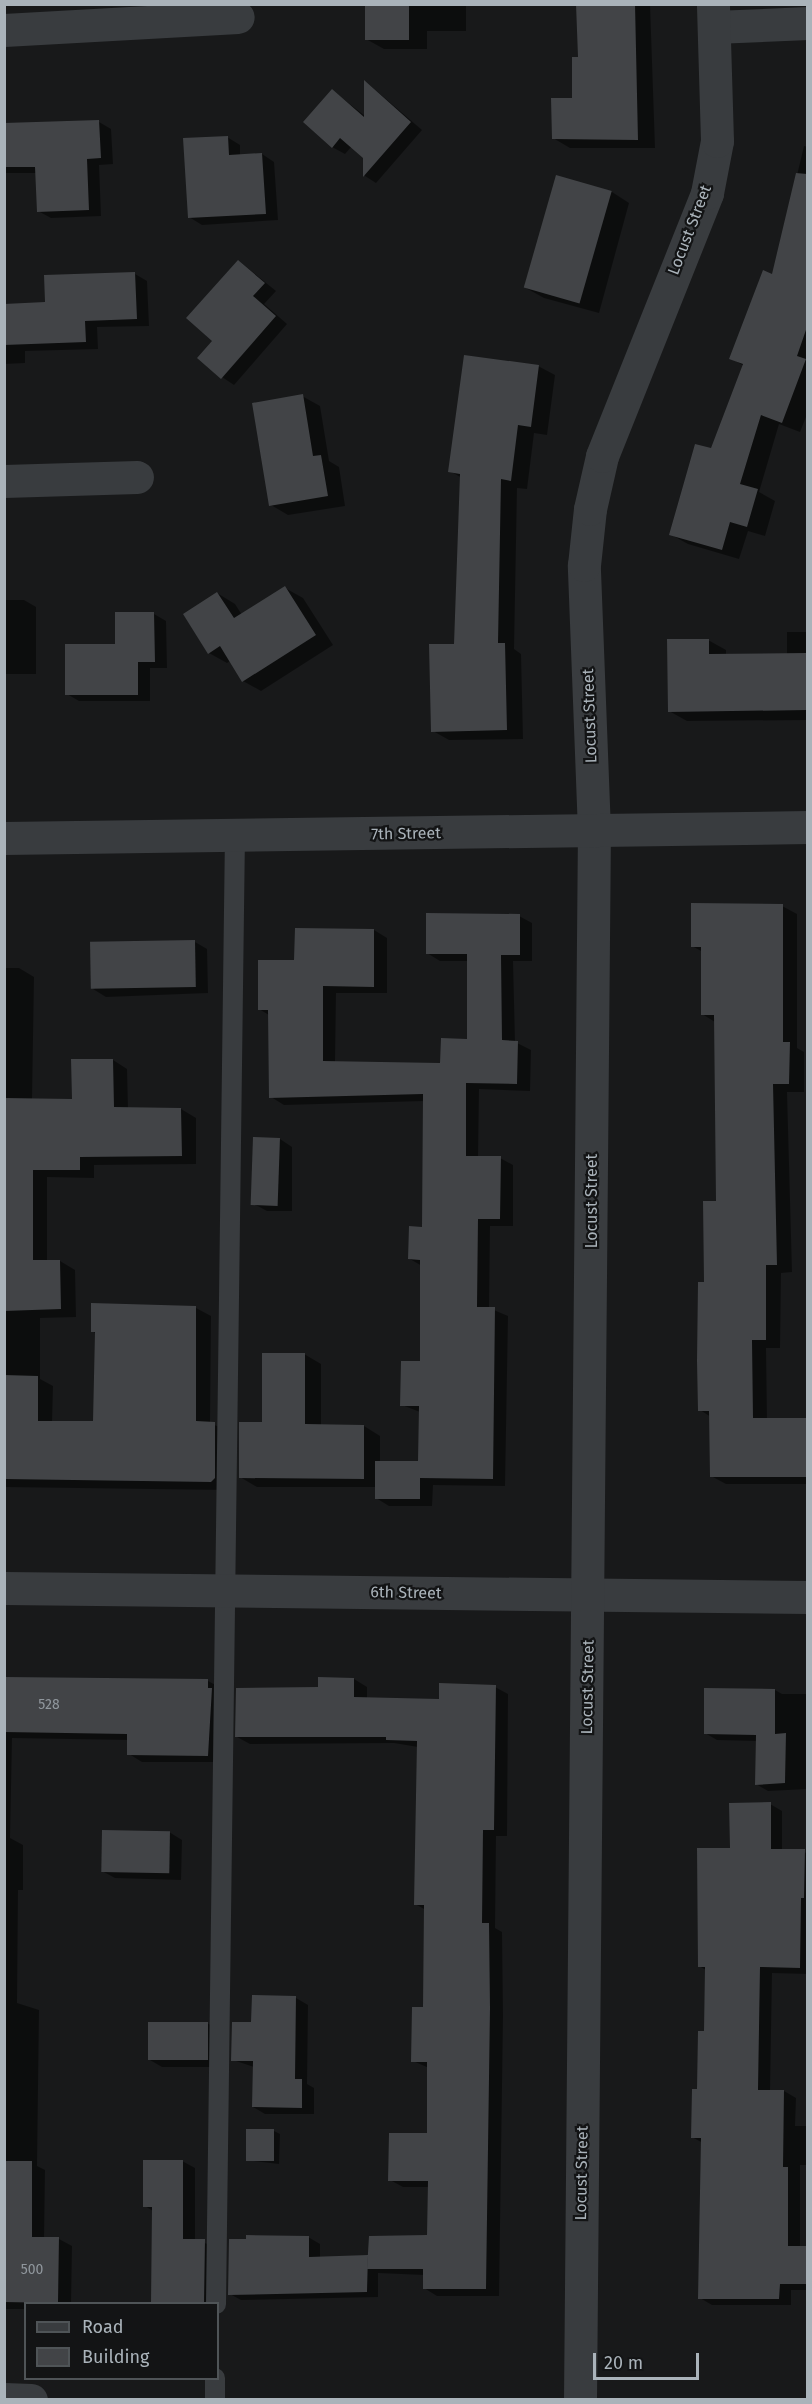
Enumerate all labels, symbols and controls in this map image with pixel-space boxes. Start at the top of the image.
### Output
street label: Locust Street [664,182,716,278]
street label: Locust Street [579,668,601,764]
street label: 7th Street [371,824,441,844]
street label: Locust Street [582,1154,602,1248]
street label: 6th Street [370,1583,442,1603]
street label: Locust Street [578,1640,598,1734]
house number: 528 [38,1697,60,1713]
street label: Locust Street [572,2126,592,2220]
house number: 500 [21,2262,43,2278]
legend [24,2302,219,2380]
text: Road [82,2316,124,2338]
scale bar [596,2341,702,2379]
text: Building [82,2346,149,2368]
text: 20 m [604,2352,643,2374]

